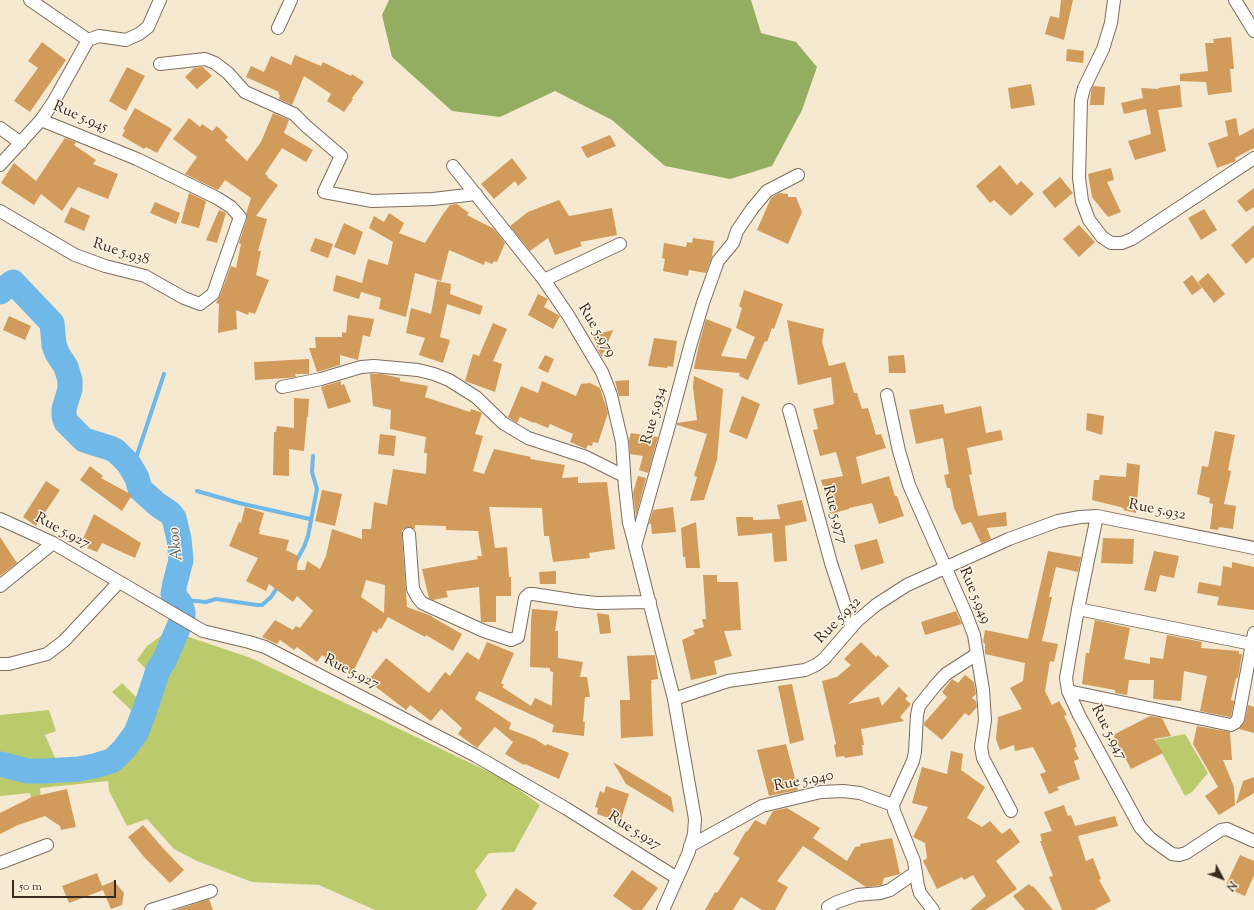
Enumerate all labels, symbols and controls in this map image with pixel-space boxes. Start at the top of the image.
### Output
street label: Rue 5.945 [50,98,110,138]
street label: Rue 5.938 [90,236,152,270]
street label: Rue 5.979 [573,301,619,361]
street label: Rue 5.934 [639,385,671,447]
street label: Rue 5.977 [818,484,850,546]
street label: Rue 5.932 [1127,497,1187,525]
street label: Rue 5.927 [31,510,93,554]
water label: Akoo [166,526,188,562]
street label: Rue 5.949 [954,565,994,627]
street label: Rue 5.932 [812,594,866,648]
street label: Rue 5.927 [320,651,382,695]
street label: Rue 5.947 [1086,702,1130,764]
street label: Rue 5.940 [773,767,835,797]
street label: Rue 5.927 [604,809,664,855]
north arrow [1202,858,1242,898]
scale bar [14,872,118,898]
text: N [1222,877,1240,894]
text: 50 m [19,878,42,896]

